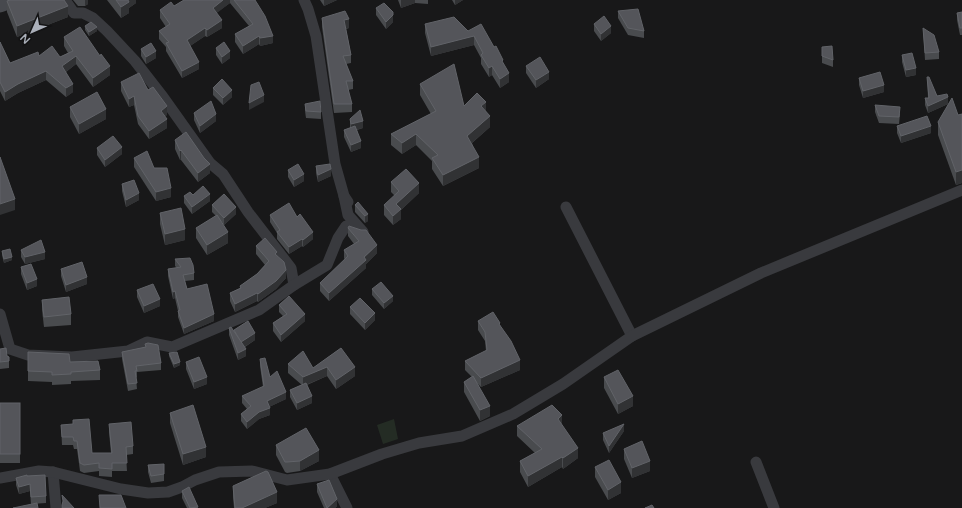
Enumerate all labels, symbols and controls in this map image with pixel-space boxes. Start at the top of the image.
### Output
north arrow [12,12,52,52]
text: N [18,31,33,46]

